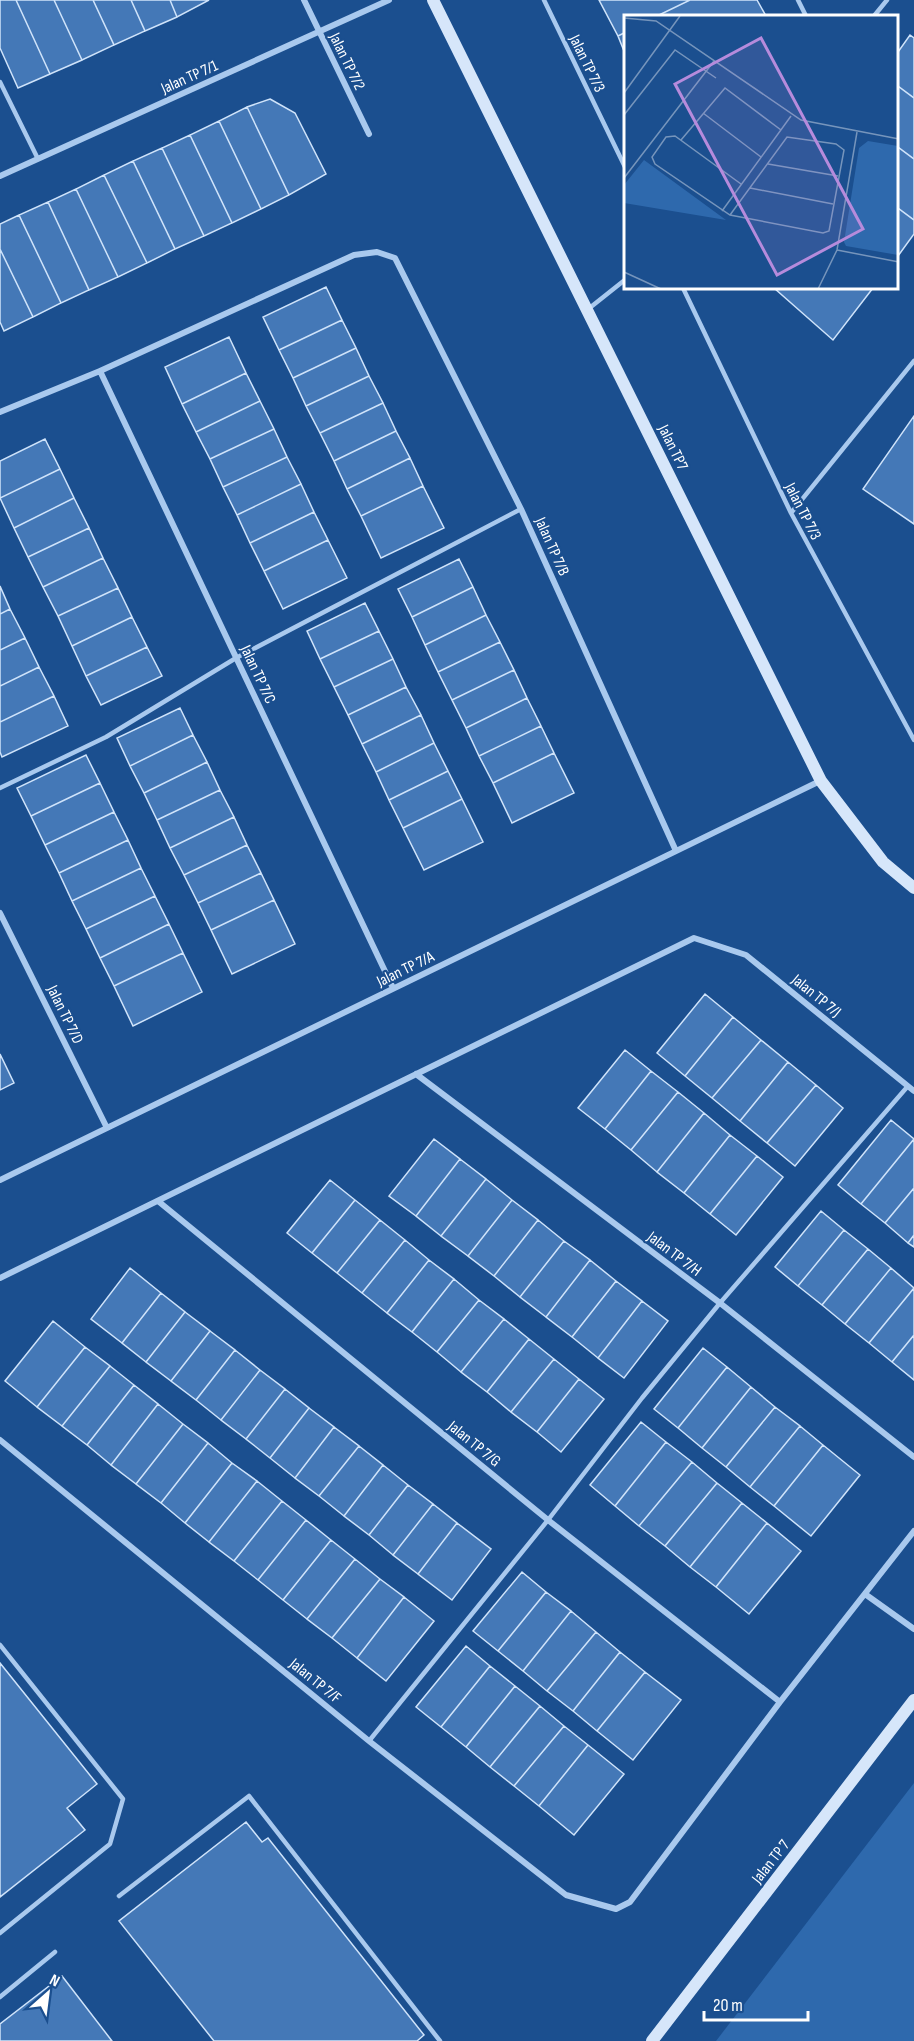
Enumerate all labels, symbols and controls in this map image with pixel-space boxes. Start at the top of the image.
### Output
inset map [624,15,899,290]
street label: Jalan TP 7/2 [324,29,369,93]
street label: Jalan TP 7/3 [564,31,609,95]
street label: Jalan TP 7/1 [157,56,221,99]
street label: Jalan TP7 [653,421,692,474]
street label: Jalan TP 7/3 [780,479,825,543]
street label: Jalan TP 7/B [530,514,573,579]
street label: Jalan TP 7/C [235,641,280,707]
street label: Jalan TP 7/A [373,947,438,992]
street label: Jalan TP 7/J [787,970,845,1022]
street label: Jalan TP 7/D [42,981,87,1047]
street label: Jalan TP 7/H [642,1227,705,1281]
street label: Jalan TP 7/G [443,1416,504,1471]
street label: Jalan TP 7/F [285,1654,345,1708]
street label: Jalan TP 7 [748,1836,794,1888]
north arrow [18,1963,78,2023]
text: N [46,1971,63,1991]
scale bar [704,1984,808,2022]
text: 20 m [713,1995,743,2016]

